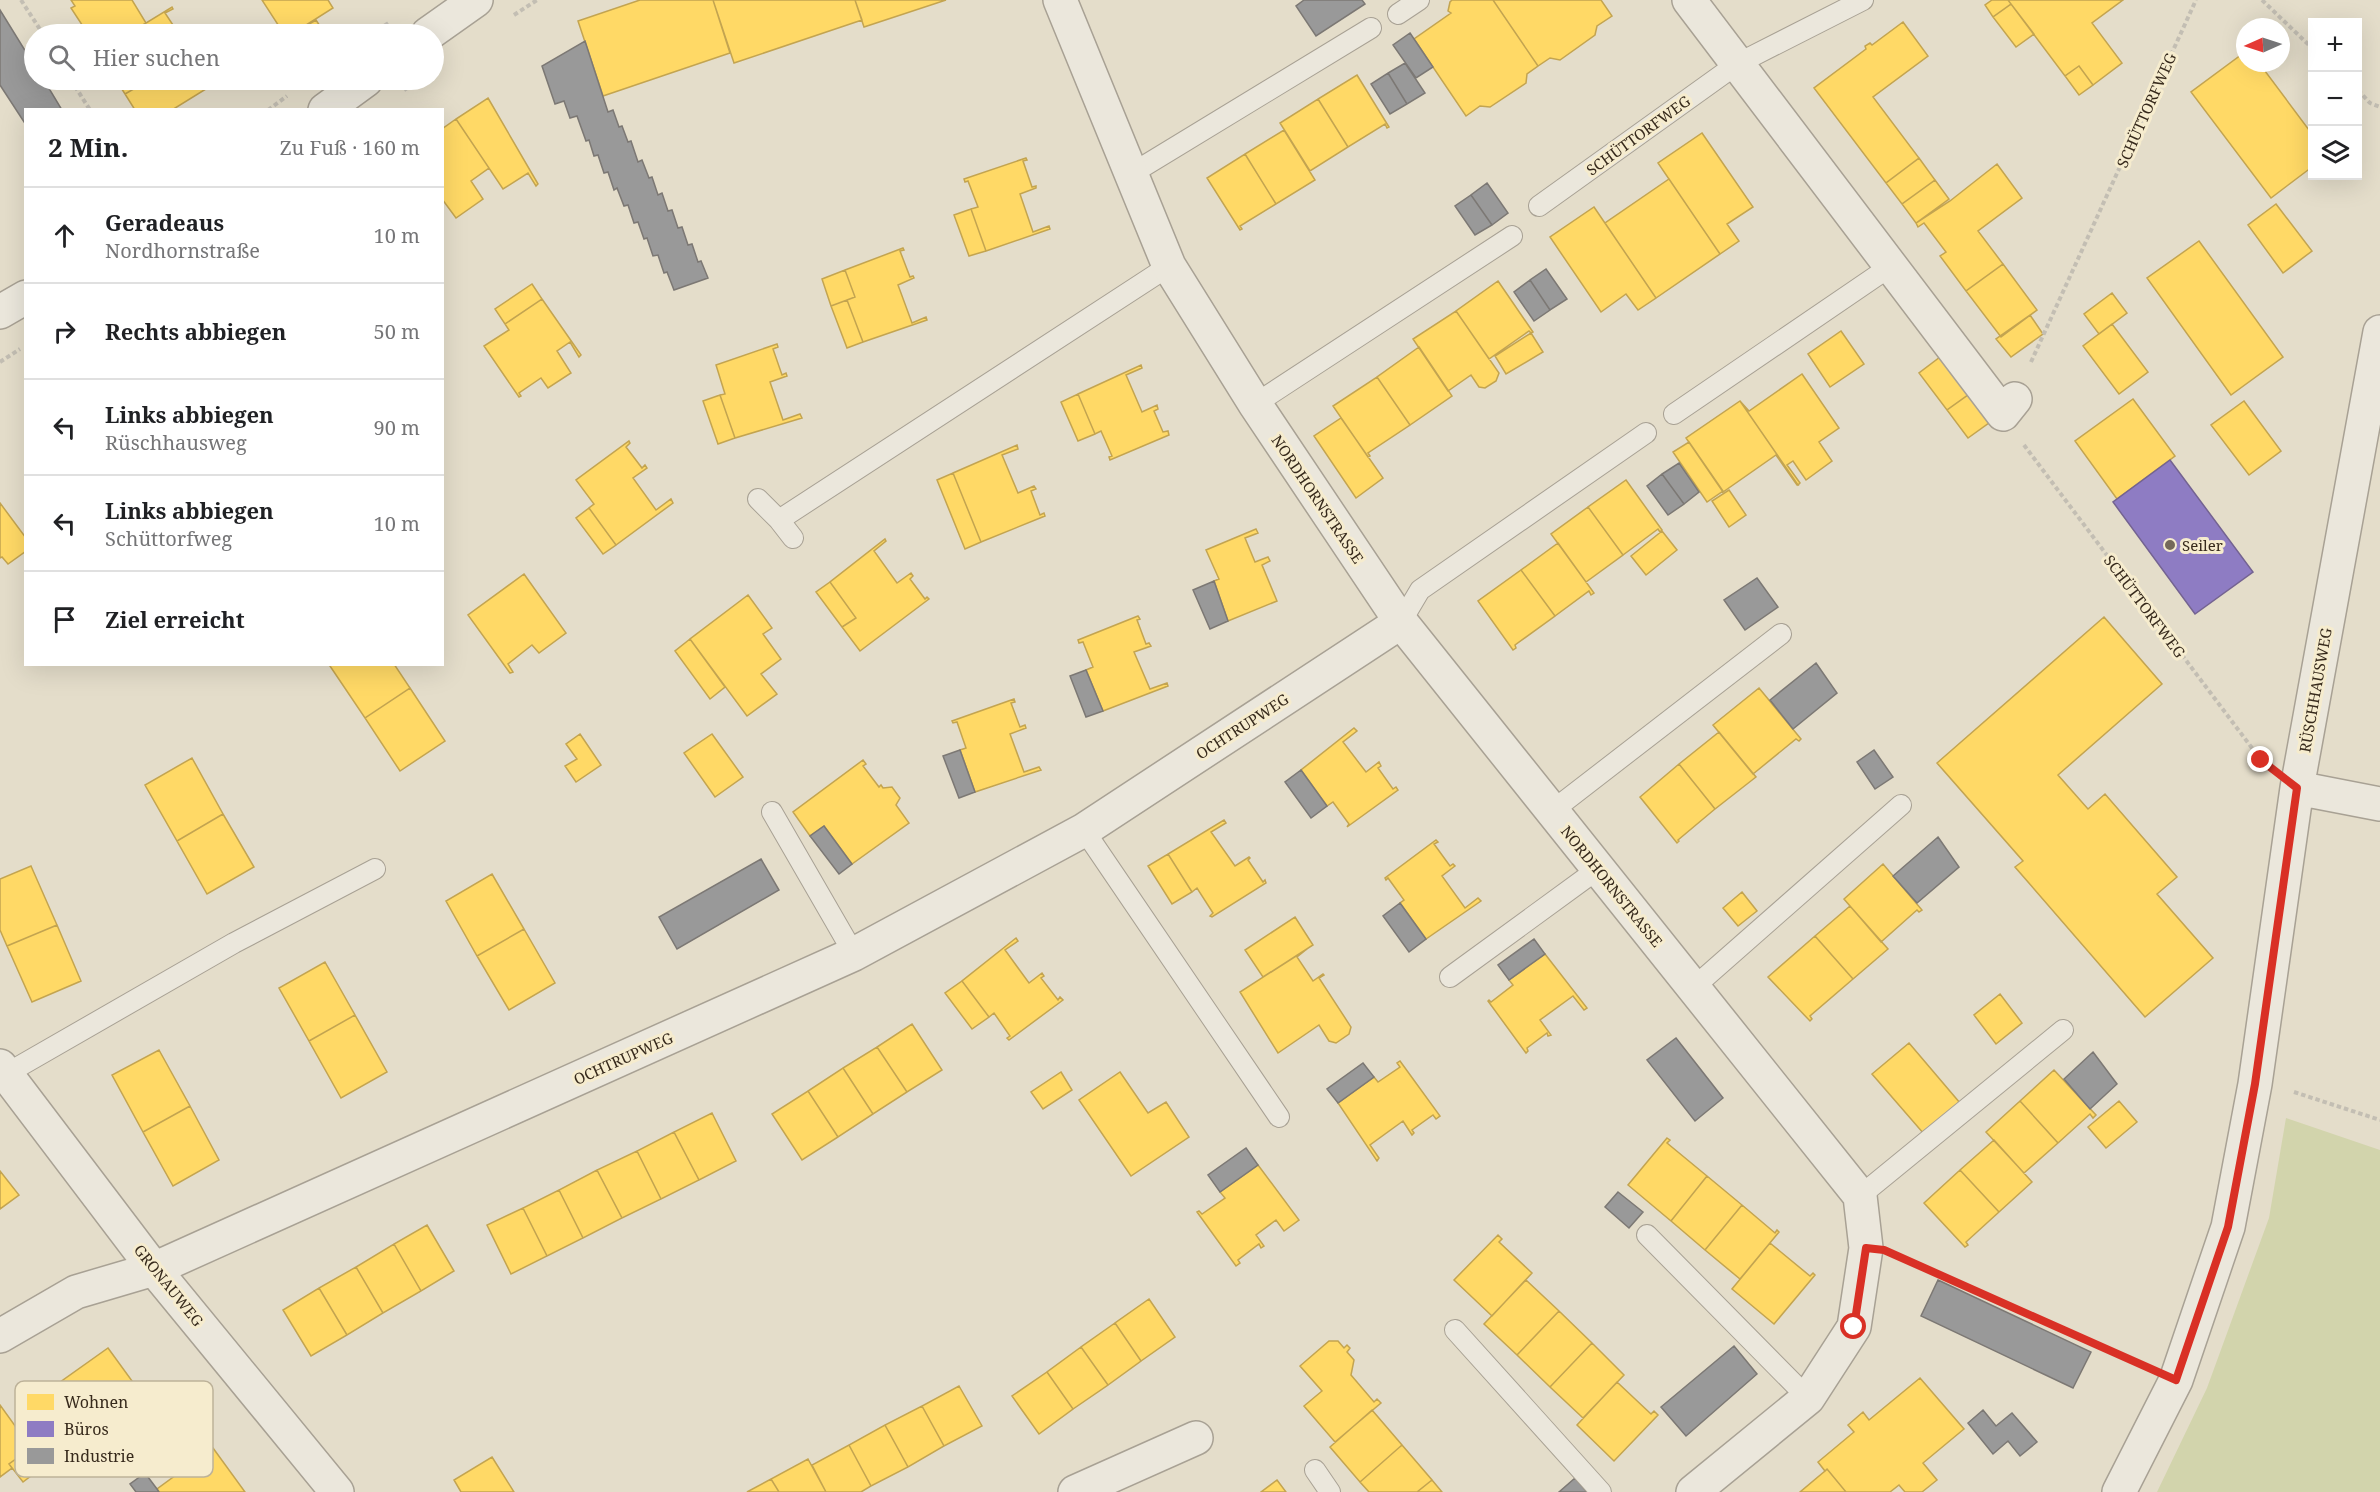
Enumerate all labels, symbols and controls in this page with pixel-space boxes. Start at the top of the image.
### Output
north arrow [2236,18,2290,72]
map controls [2308,18,2362,180]
button: + [2308,18,2362,72]
search box [24,24,444,90]
icon: search [45,41,78,74]
text: Hier suchen [93,42,220,72]
street label: SCHÜTTORFWEG [2112,49,2180,171]
button: − [2308,72,2362,126]
street label: SCHÜTTORFWEG [1582,90,1694,179]
button: layers [2308,126,2362,180]
text: 2 Min. [48,129,128,165]
text: Zu Fuß · 160 m [280,134,420,161]
text: Geradeaus [105,207,224,237]
icon: ahead [48,219,81,252]
text: 10 m [374,222,420,249]
text: Nordhornstraße [105,237,260,264]
icon: right [48,315,81,348]
text: Rechts abbiegen [105,316,286,346]
text: 50 m [374,318,420,345]
text: Links abbiegen [105,399,274,429]
icon: left [48,411,81,444]
text: 90 m [374,414,420,441]
text: Rüschhausweg [105,429,247,456]
street label: NORDHORNSTRASSE [1268,431,1368,567]
text: Links abbiegen [105,495,274,525]
icon: left [48,507,81,540]
text: 10 m [374,510,420,537]
text: Schüttorfweg [105,525,232,552]
place label: Seiler [2182,535,2223,555]
marker: Seiler [2163,538,2177,552]
street label: SCHÜTTORFWEG [2100,551,2190,662]
icon: arrive [48,603,81,636]
text: Ziel erreicht [105,604,245,634]
street label: RÜSCHHAUSWEG [2294,626,2336,754]
street label: OCHTRUPWEG [1192,688,1292,763]
route end [2247,746,2273,772]
street label: NORDHORNSTRASSE [1557,821,1667,951]
street label: OCHTRUPWEG [570,1027,676,1089]
street label: GRONAUWEG [130,1240,208,1330]
route start [1840,1313,1866,1339]
legend [15,1381,213,1477]
text: Wohnen [64,1391,128,1413]
text: Büros [64,1418,109,1440]
text: Industrie [64,1445,134,1467]

